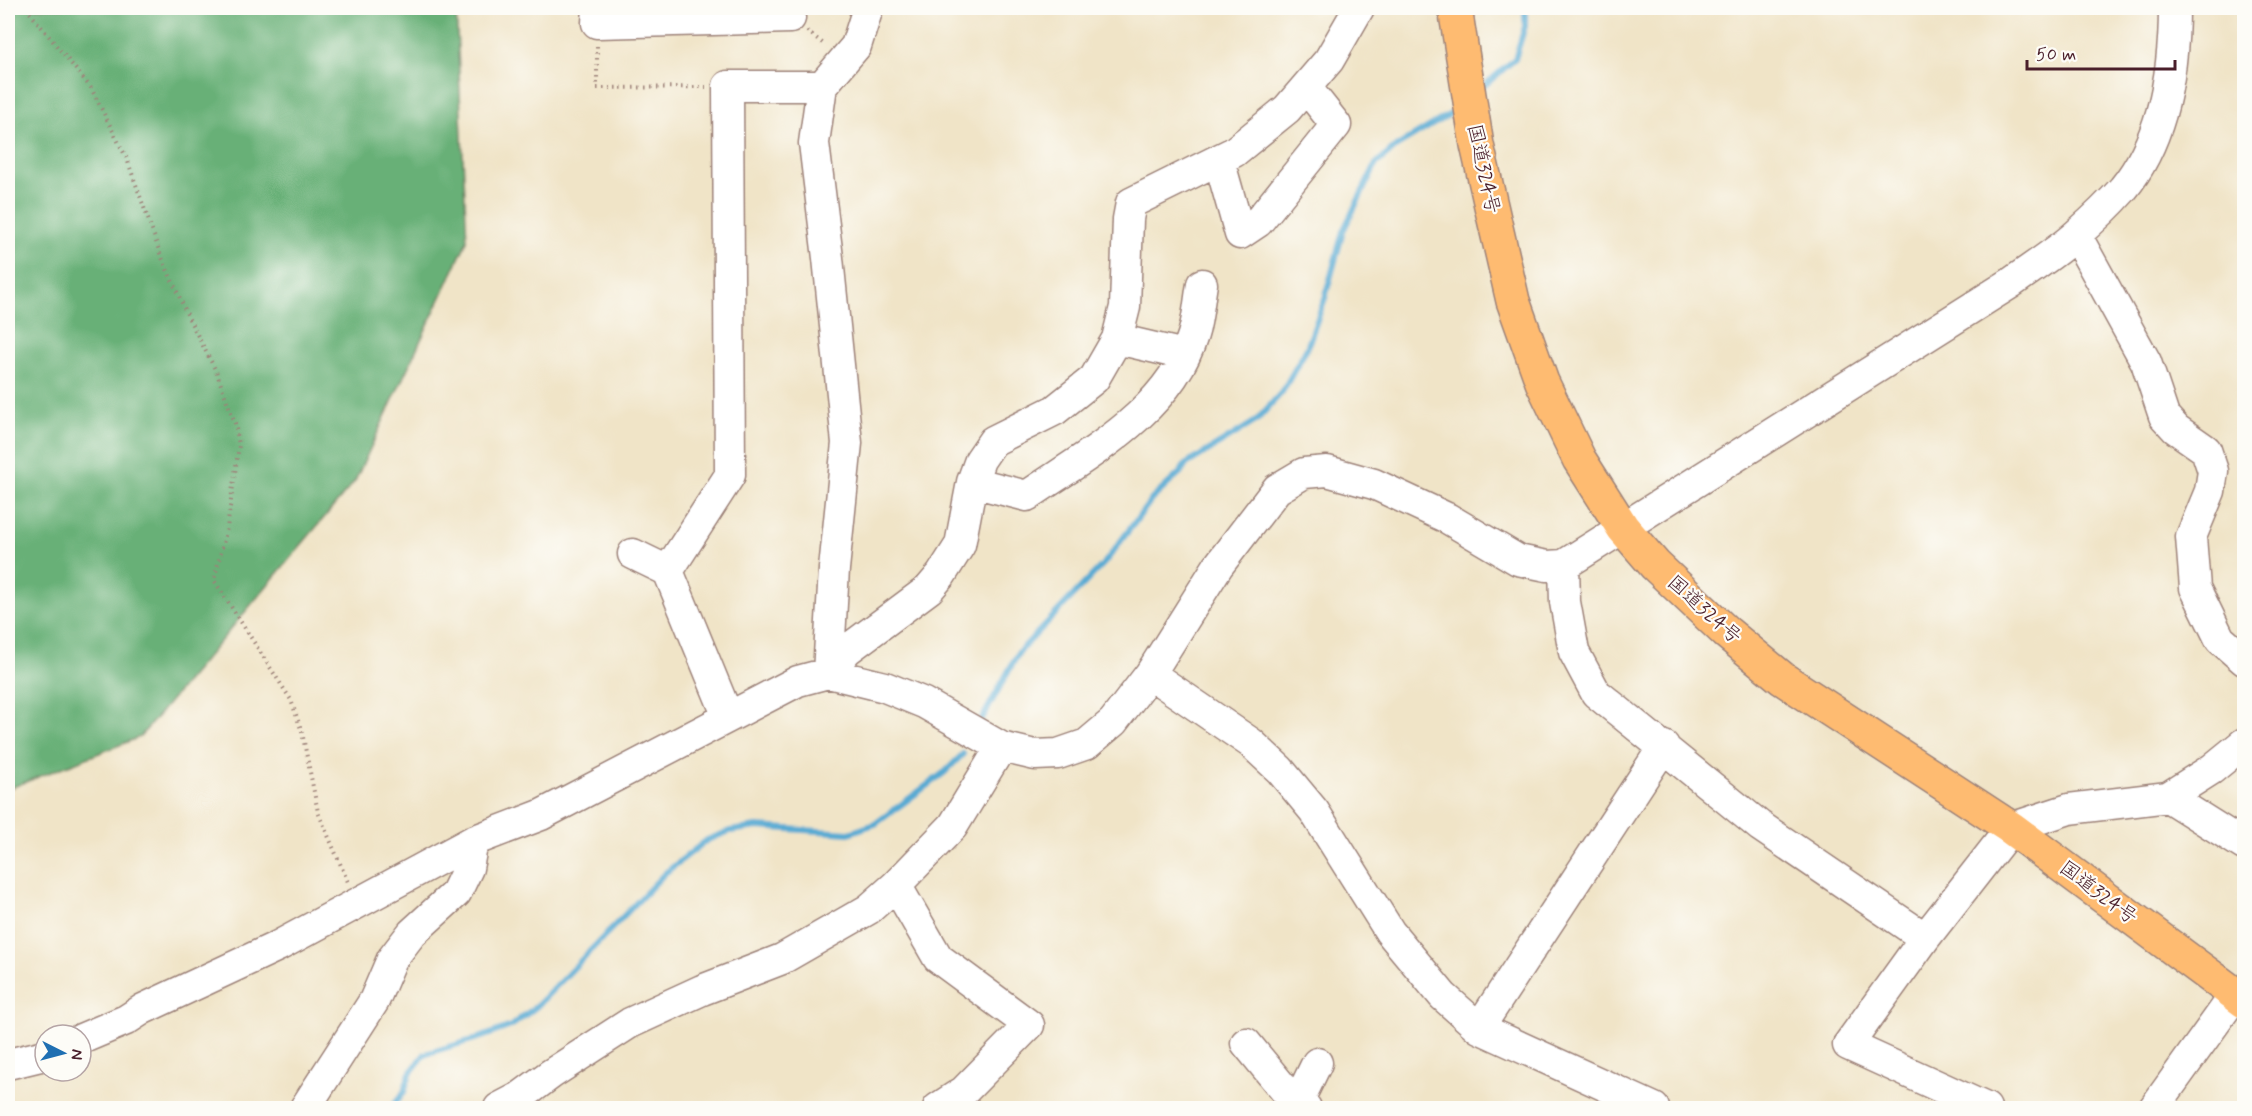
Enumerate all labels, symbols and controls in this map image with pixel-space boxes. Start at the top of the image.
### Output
scale bar [2027,33,2176,71]
text: 50 m [2036,43,2076,67]
street label: 国道324号 [1460,121,1506,217]
street label: 国道324号 [1661,569,1747,651]
street label: 国道324号 [2053,855,2143,931]
north arrow [33,1023,93,1083]
text: N [65,1048,87,1061]

